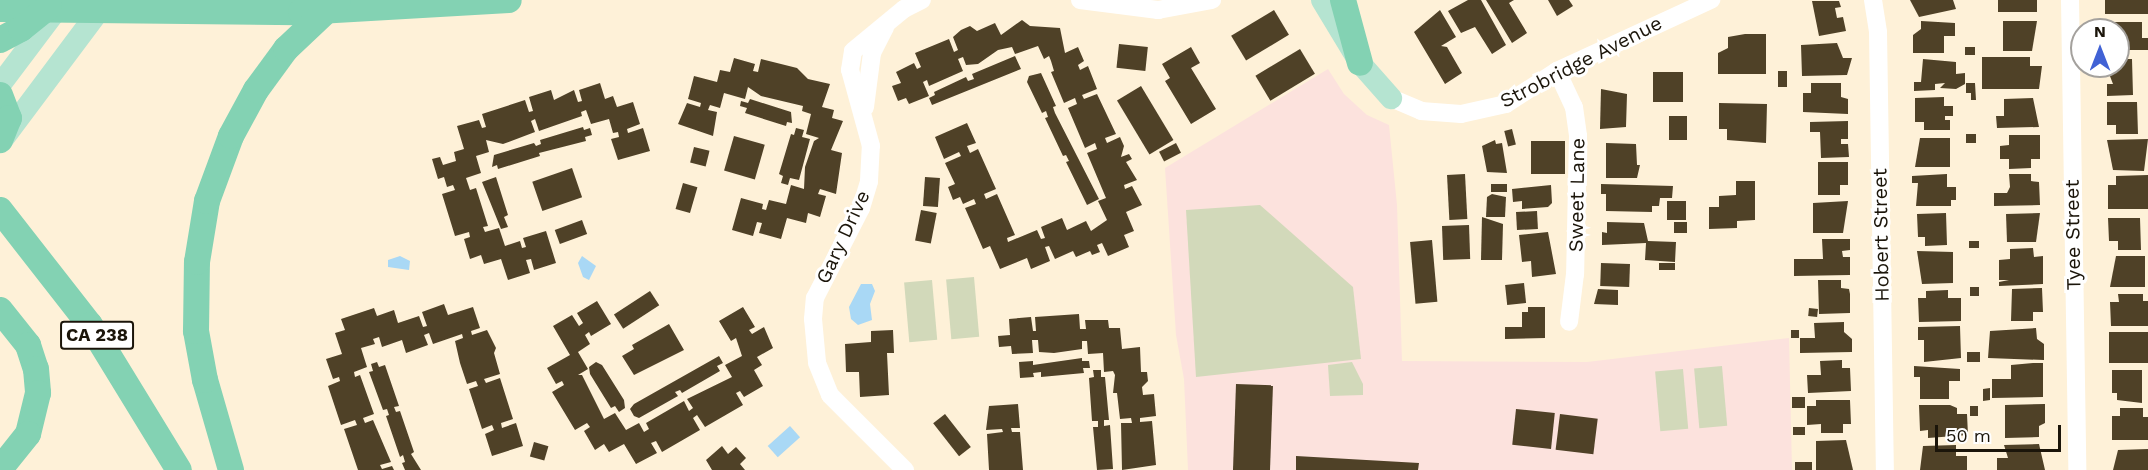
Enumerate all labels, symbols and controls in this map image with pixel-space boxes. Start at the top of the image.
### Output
street label: Strobridge Avenue [1496,11,1666,113]
north arrow [2070,18,2130,78]
text: N [2094,22,2106,41]
street label: Sweet Lane [1564,138,1590,252]
street label: Hobert Street [1868,168,1894,302]
street label: Tyee Street [2060,179,2086,291]
street label: Gary Drive [811,186,875,288]
road number: CA 238 [60,320,134,350]
scale bar [1938,413,2064,451]
text: 50 m [1946,425,1991,446]

